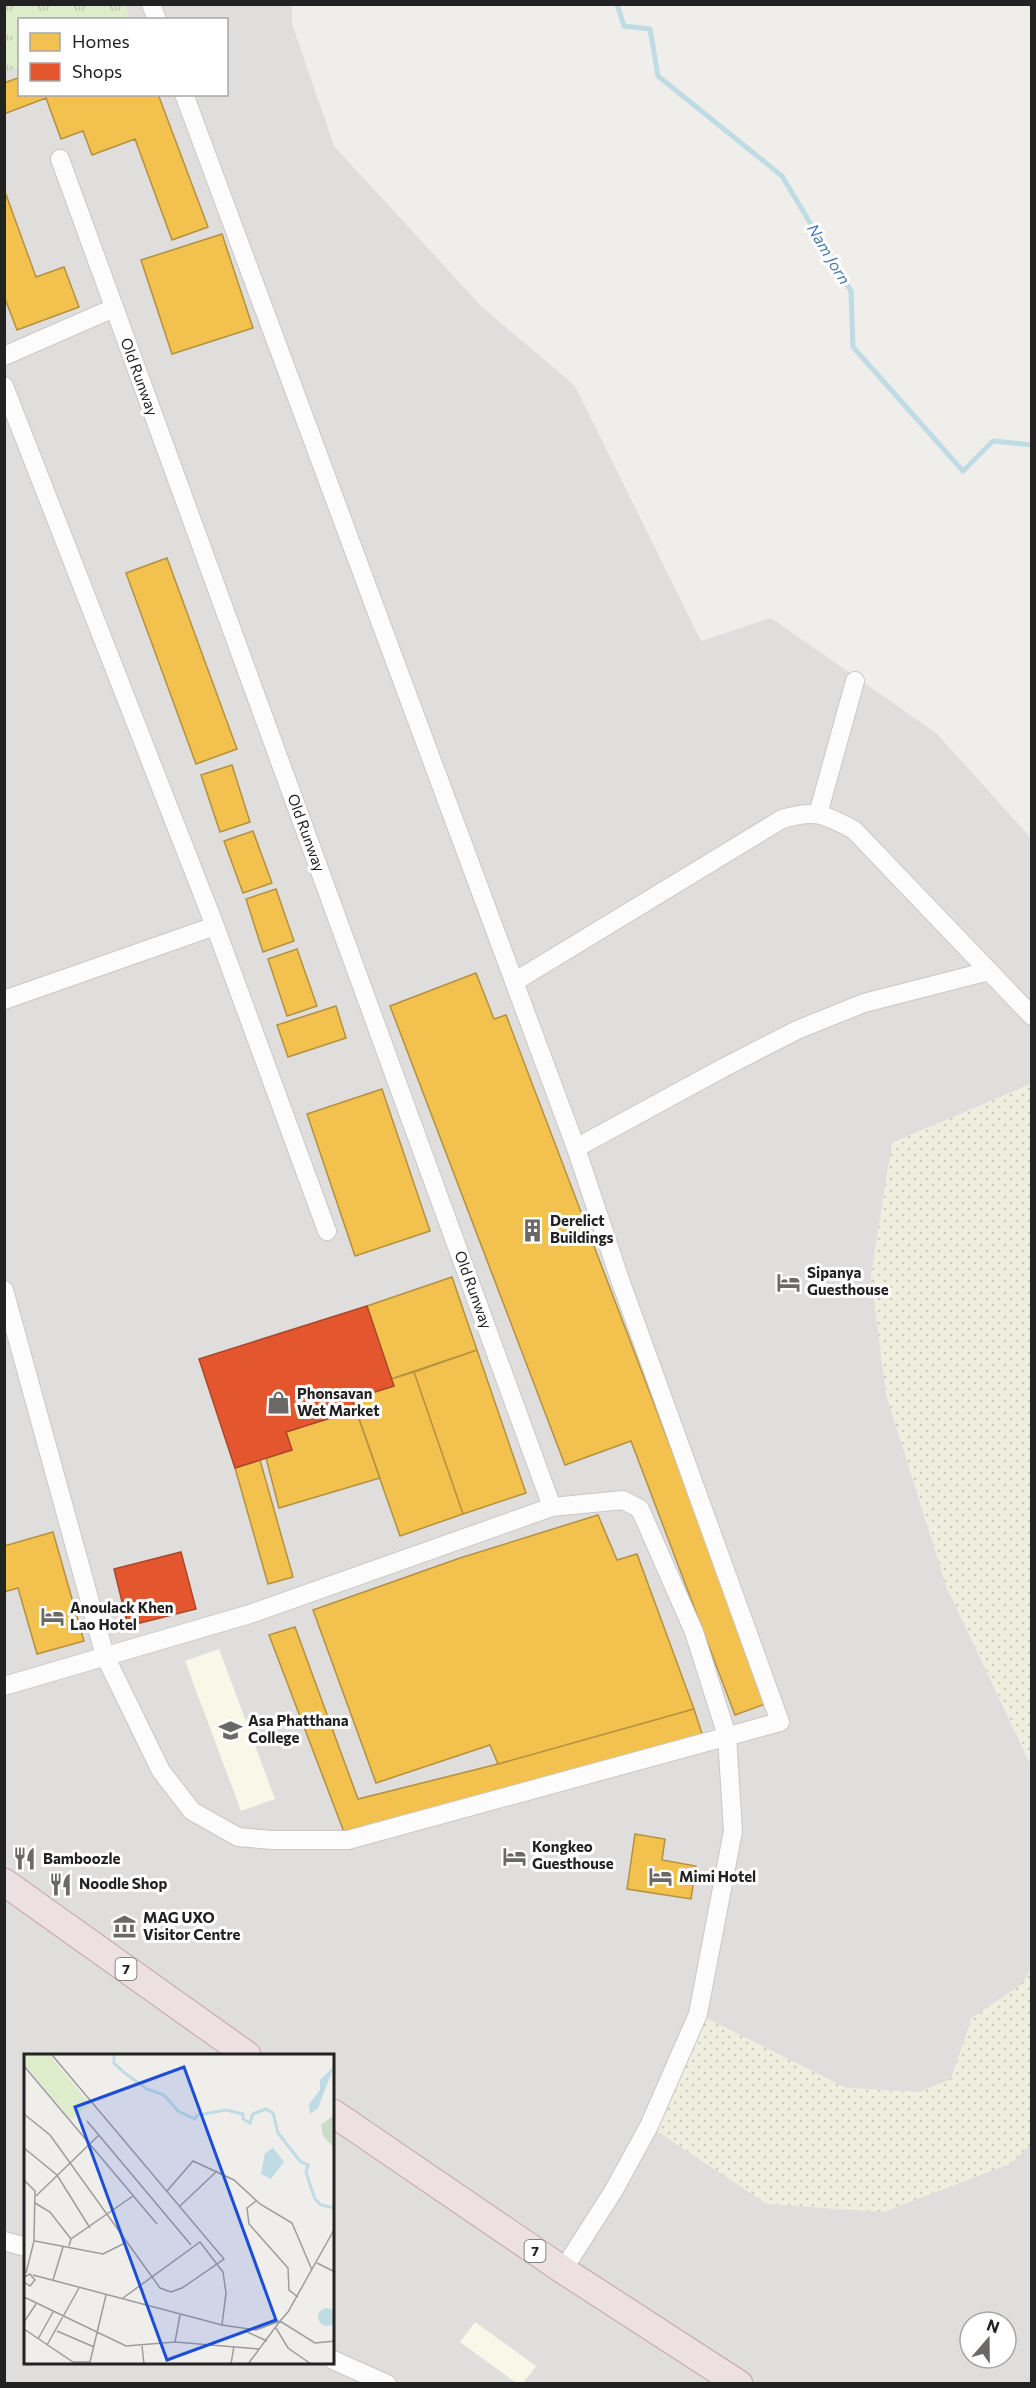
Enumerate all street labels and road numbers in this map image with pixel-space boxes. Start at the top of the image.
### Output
street label: Old Runway [118,335,162,418]
street label: Old Runway [285,791,329,874]
street label: Old Runway [452,1248,496,1331]
road number: 7 [116,1958,136,1980]
road number: 7 [524,2240,546,2262]

